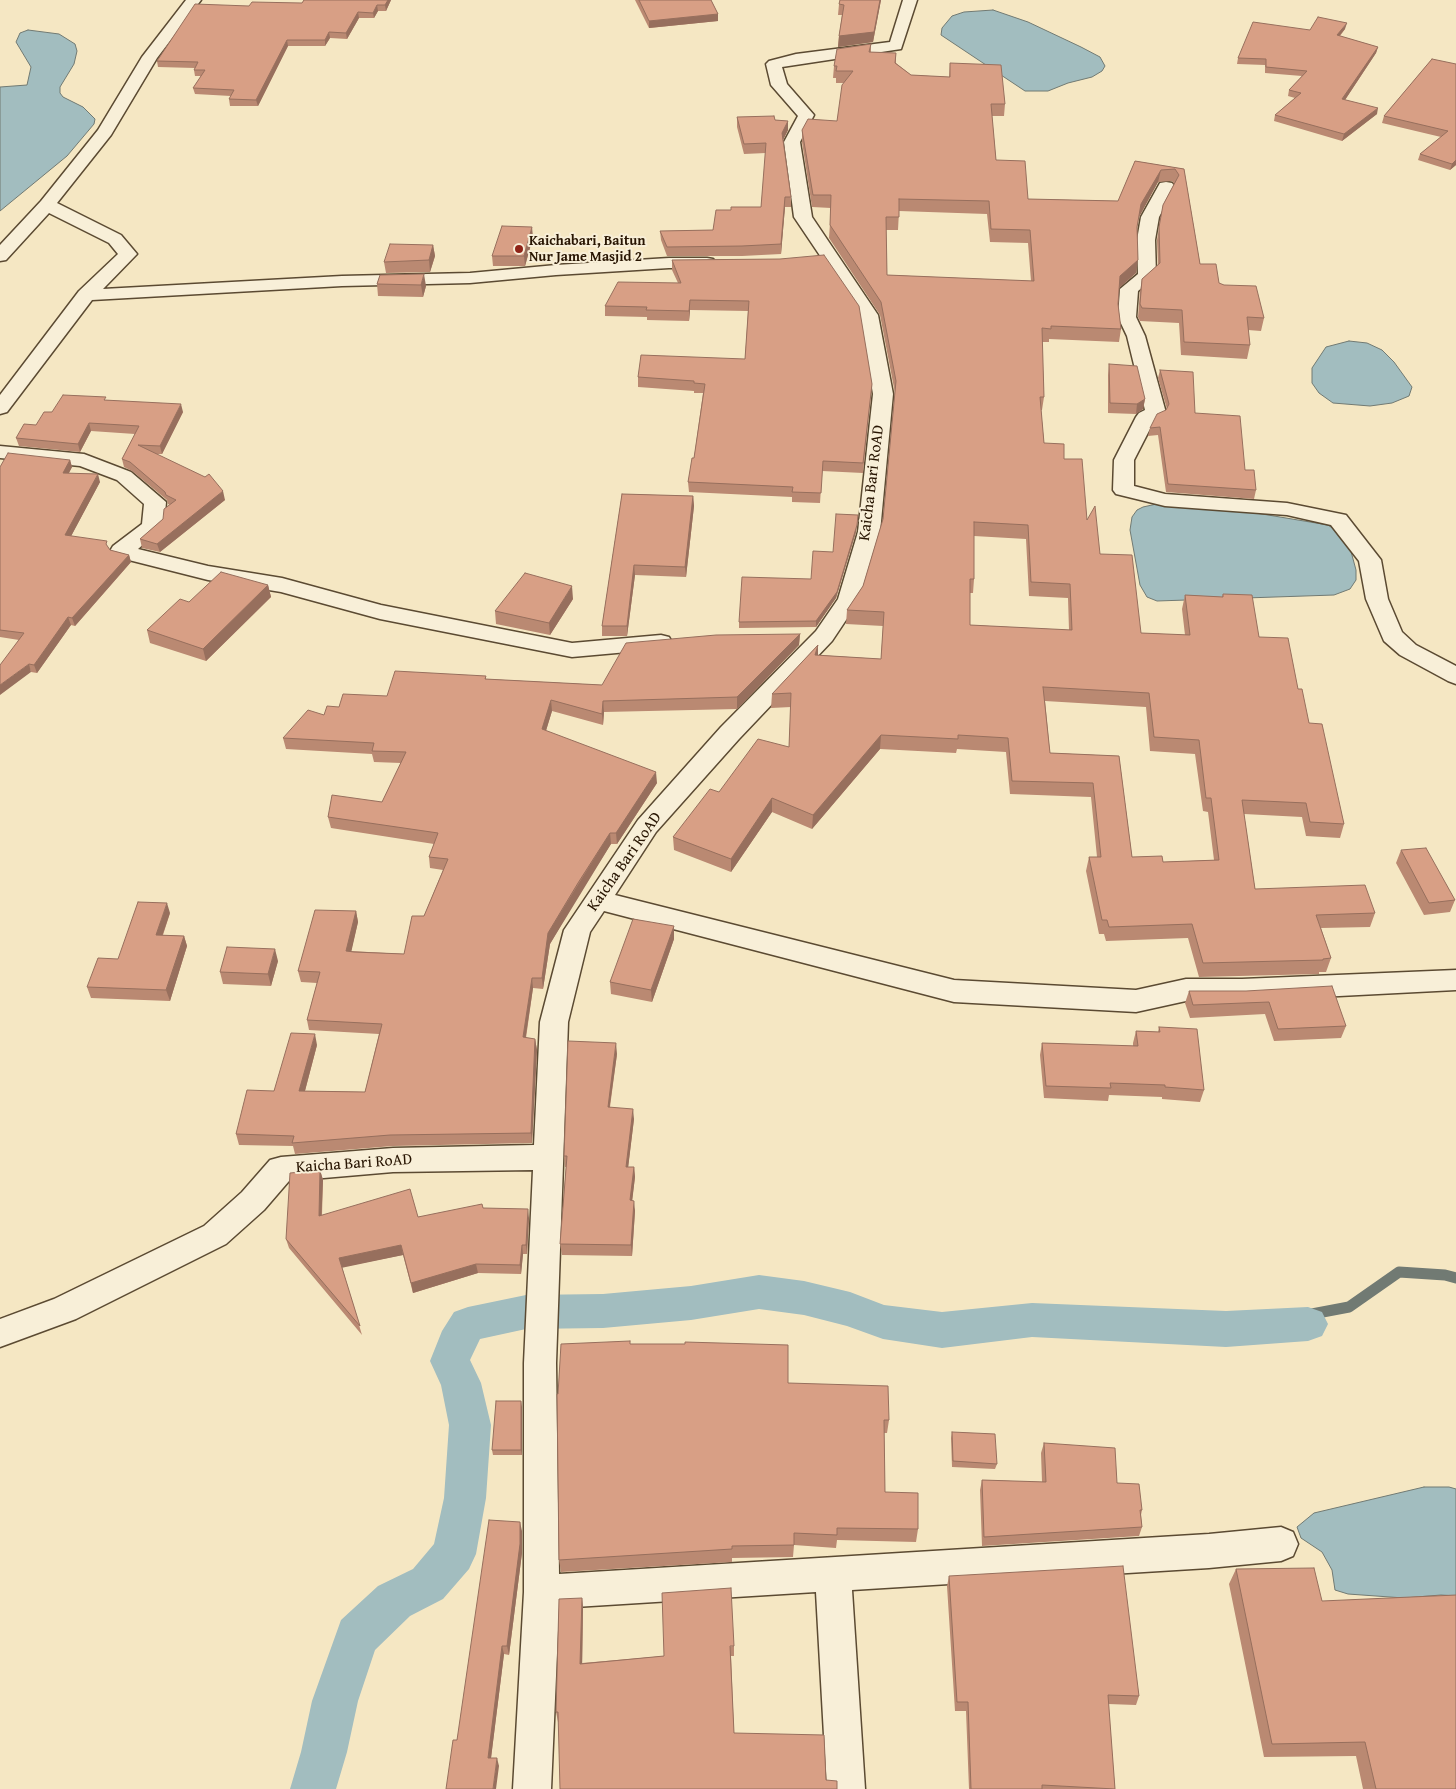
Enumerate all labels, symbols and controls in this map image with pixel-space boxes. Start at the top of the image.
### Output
place label: Kaichabari, Baitun Nur Jame Masjid 2 [529,233,645,266]
marker: Kaichabari, Baitun Nur Jame Masjid 2 [513,243,525,255]
street label: Kaicha Bari RoAD [855,424,889,542]
street label: Kaicha Bari RoAD [584,809,666,915]
street label: Kaicha Bari RoAD [295,1150,413,1178]

